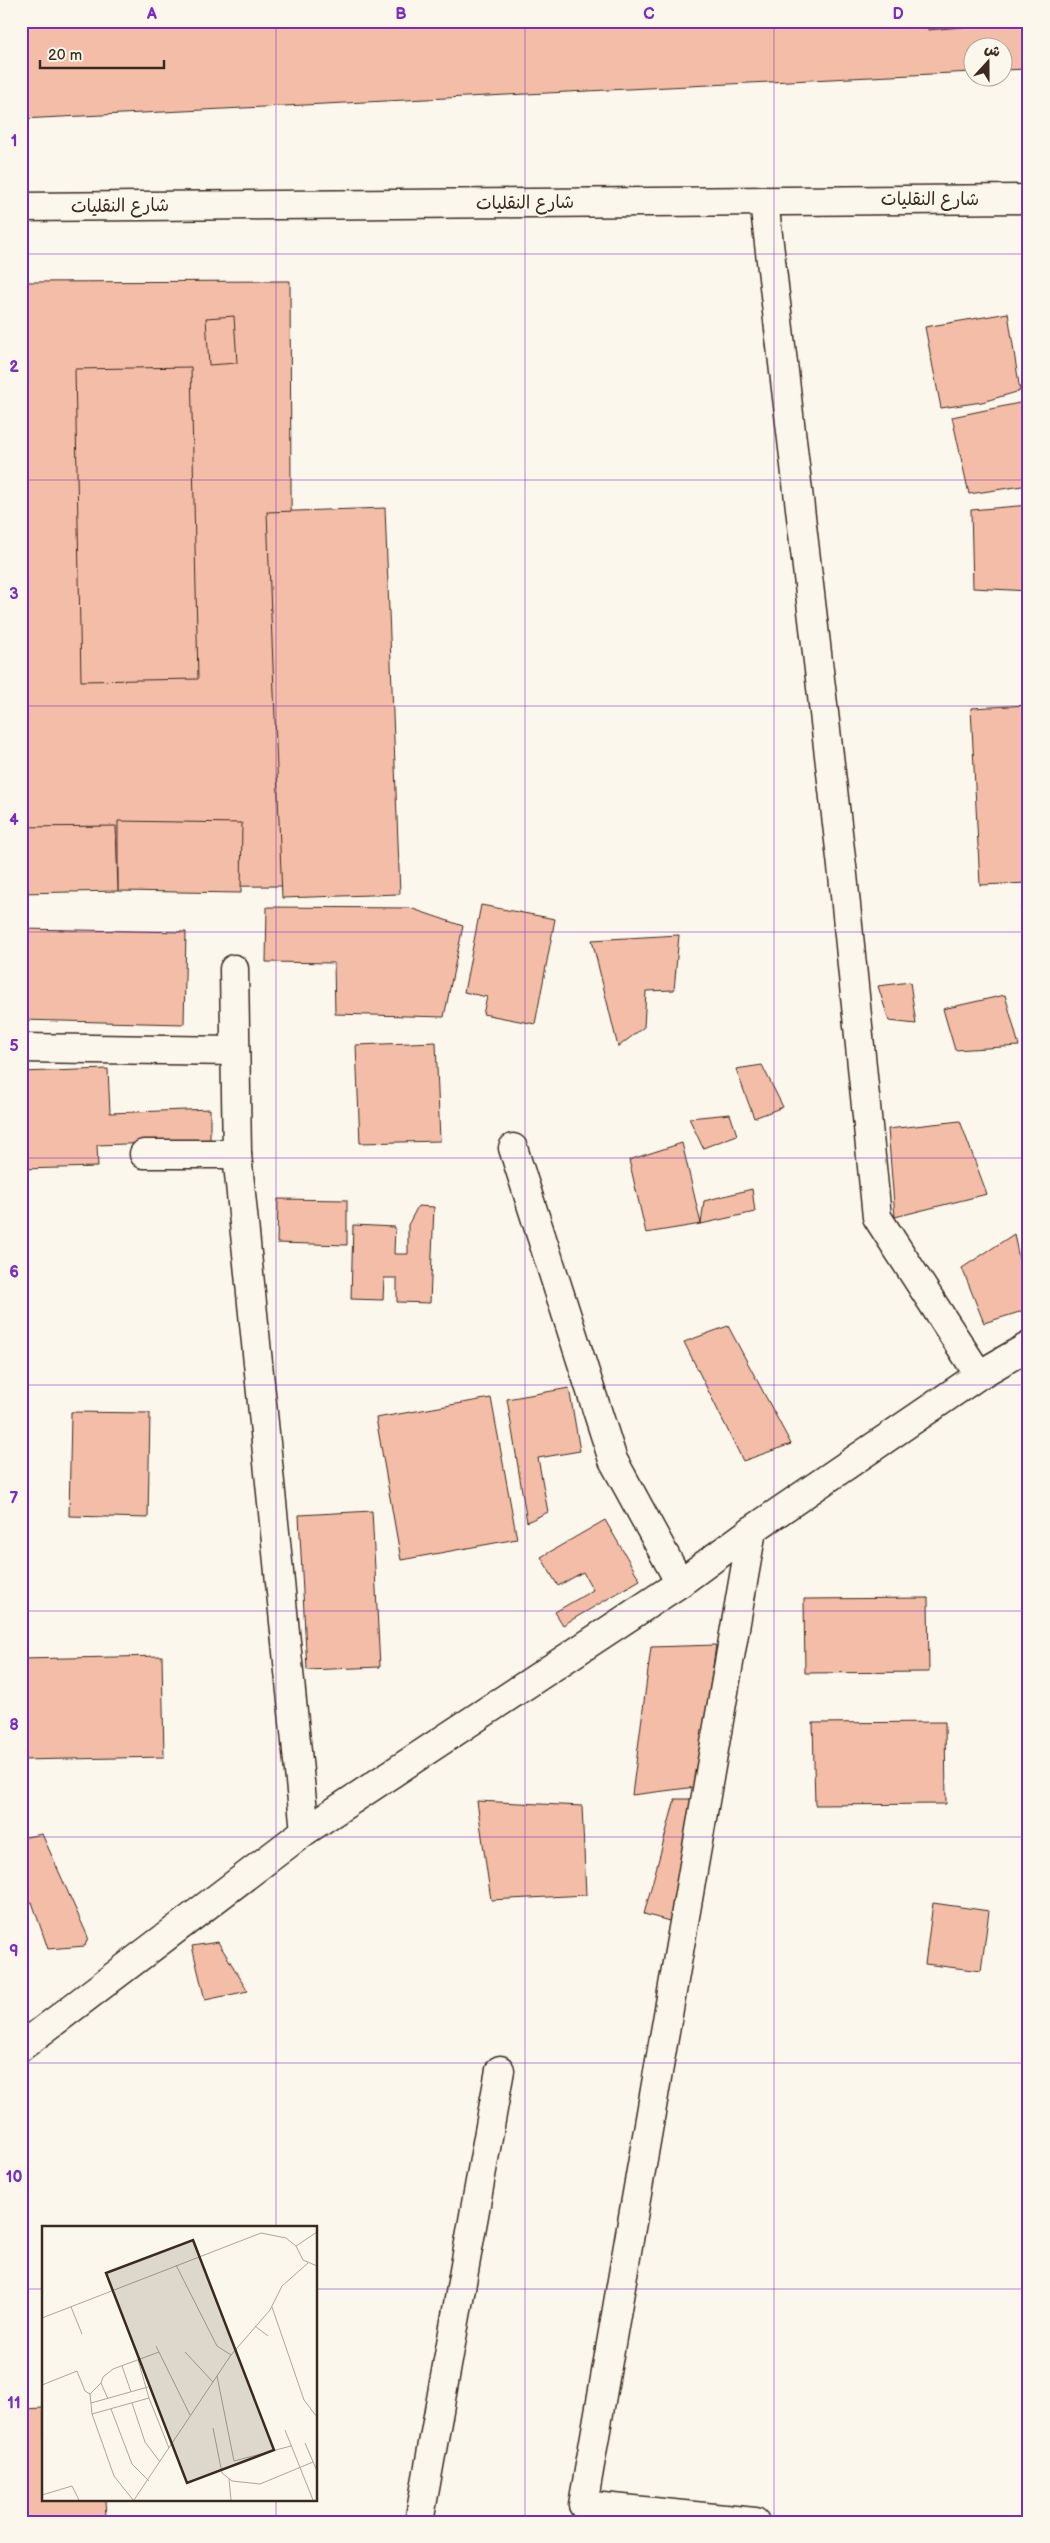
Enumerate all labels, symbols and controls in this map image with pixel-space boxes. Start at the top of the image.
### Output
text: A [146,5,157,24]
text: B [395,5,407,24]
text: C [643,5,655,24]
text: D [892,5,904,24]
scale bar [40,38,164,70]
north arrow [962,38,1012,88]
text: ش [982,40,1003,61]
text: 20 m [48,46,82,65]
text: 1 [11,132,17,151]
street label: شارع النقليات [881,189,979,211]
street label: شارع النقليات [476,192,574,215]
street label: شارع النقليات [71,195,169,218]
text: 2 [9,358,19,377]
text: 3 [9,585,19,604]
text: 4 [9,811,19,830]
text: 5 [9,1037,19,1056]
text: 6 [9,1263,19,1282]
text: 7 [10,1489,19,1508]
text: 8 [9,1716,19,1735]
text: 9 [9,1942,19,1961]
text: 10 [6,2168,22,2187]
inset map [42,2226,318,2500]
text: 11 [7,2394,21,2413]

